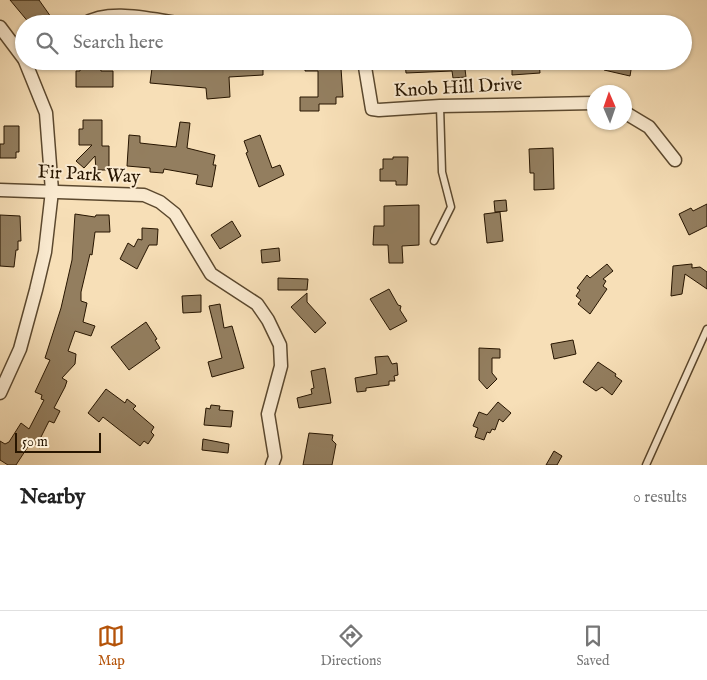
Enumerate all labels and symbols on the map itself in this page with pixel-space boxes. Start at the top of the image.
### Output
street label: Knob Hill Drive [393,73,523,103]
north arrow [587,85,632,130]
street label: Fir Park Way [37,160,142,190]
scale bar [15,430,101,453]

